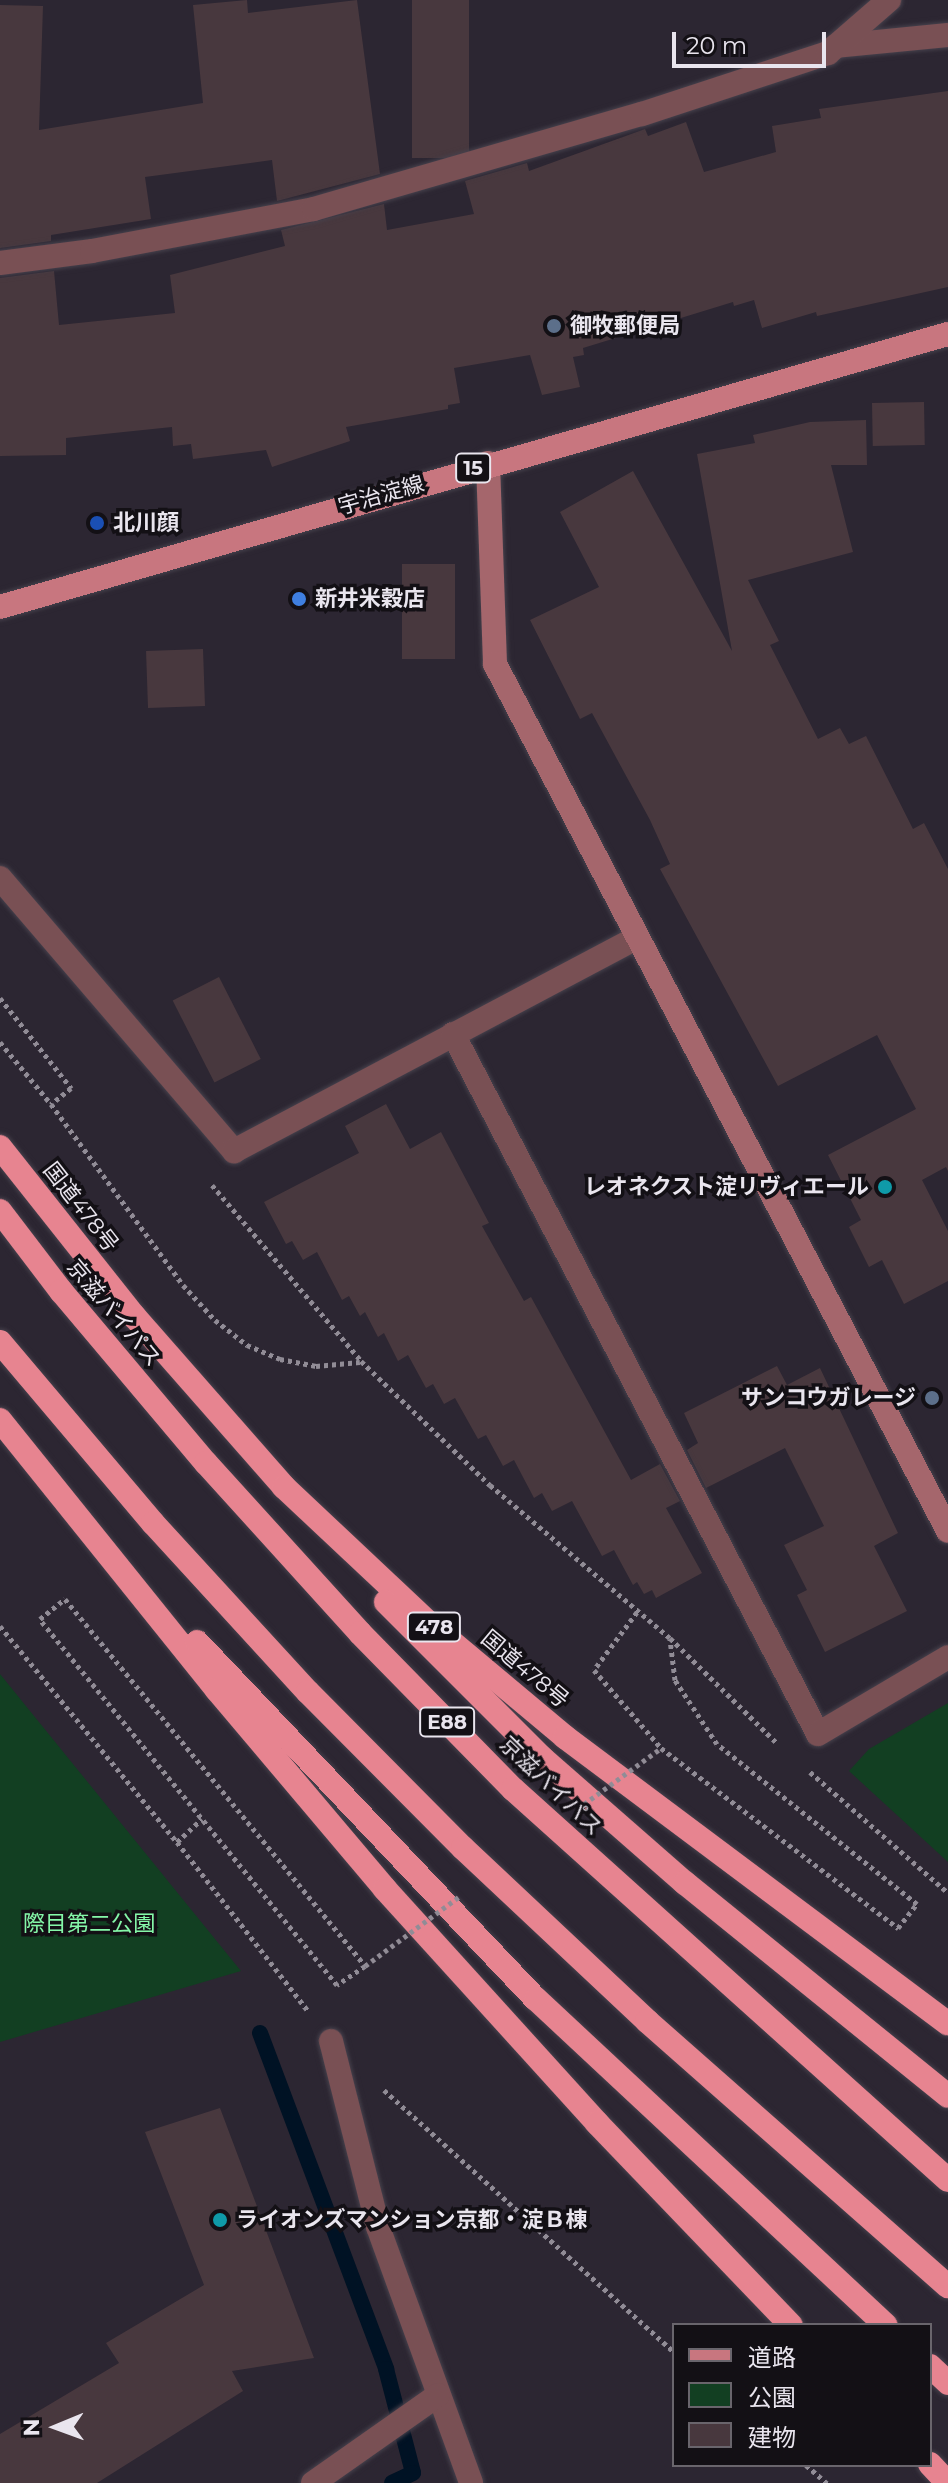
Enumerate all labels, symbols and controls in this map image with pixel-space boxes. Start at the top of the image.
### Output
scale bar [676,16,830,66]
text: 20 m [686,31,747,60]
place label: 御牧郵便局 [570,313,680,339]
marker: 御牧郵便局 [545,317,563,335]
road number: 15 [455,452,491,484]
street label: 宇治淀線 [335,470,427,520]
place label: 北川顔 [113,510,179,536]
marker: 北川顔 [88,514,106,532]
place label: 新井米穀店 [315,586,425,612]
marker: 新井米穀店 [290,590,308,608]
street label: 国道478号 [38,1157,124,1257]
place label: レオネクスト淀リヴィエール [583,1174,869,1200]
marker: レオネクスト淀リヴィエール [876,1178,894,1196]
street label: 京滋バイパス [61,1254,167,1372]
place label: サンコウガレージ [740,1385,916,1411]
marker: サンコウガレージ [923,1389,941,1407]
road number: 478 [406,1611,462,1643]
street label: 国道478号 [476,1625,574,1713]
road number: E88 [419,1706,475,1738]
street label: 京滋バイパス [494,1731,608,1841]
park label: 際目第二公園 [23,1911,155,1937]
place label: ライオンズマンション京都・淀Ｂ棟 [236,2207,588,2233]
marker: ライオンズマンション京都・淀Ｂ棟 [211,2211,229,2229]
legend [672,2323,932,2467]
text: 道路 [748,2343,796,2372]
text: 公園 [748,2383,796,2412]
north arrow [16,2387,96,2467]
text: N [18,2418,45,2437]
text: 建物 [748,2423,796,2452]

